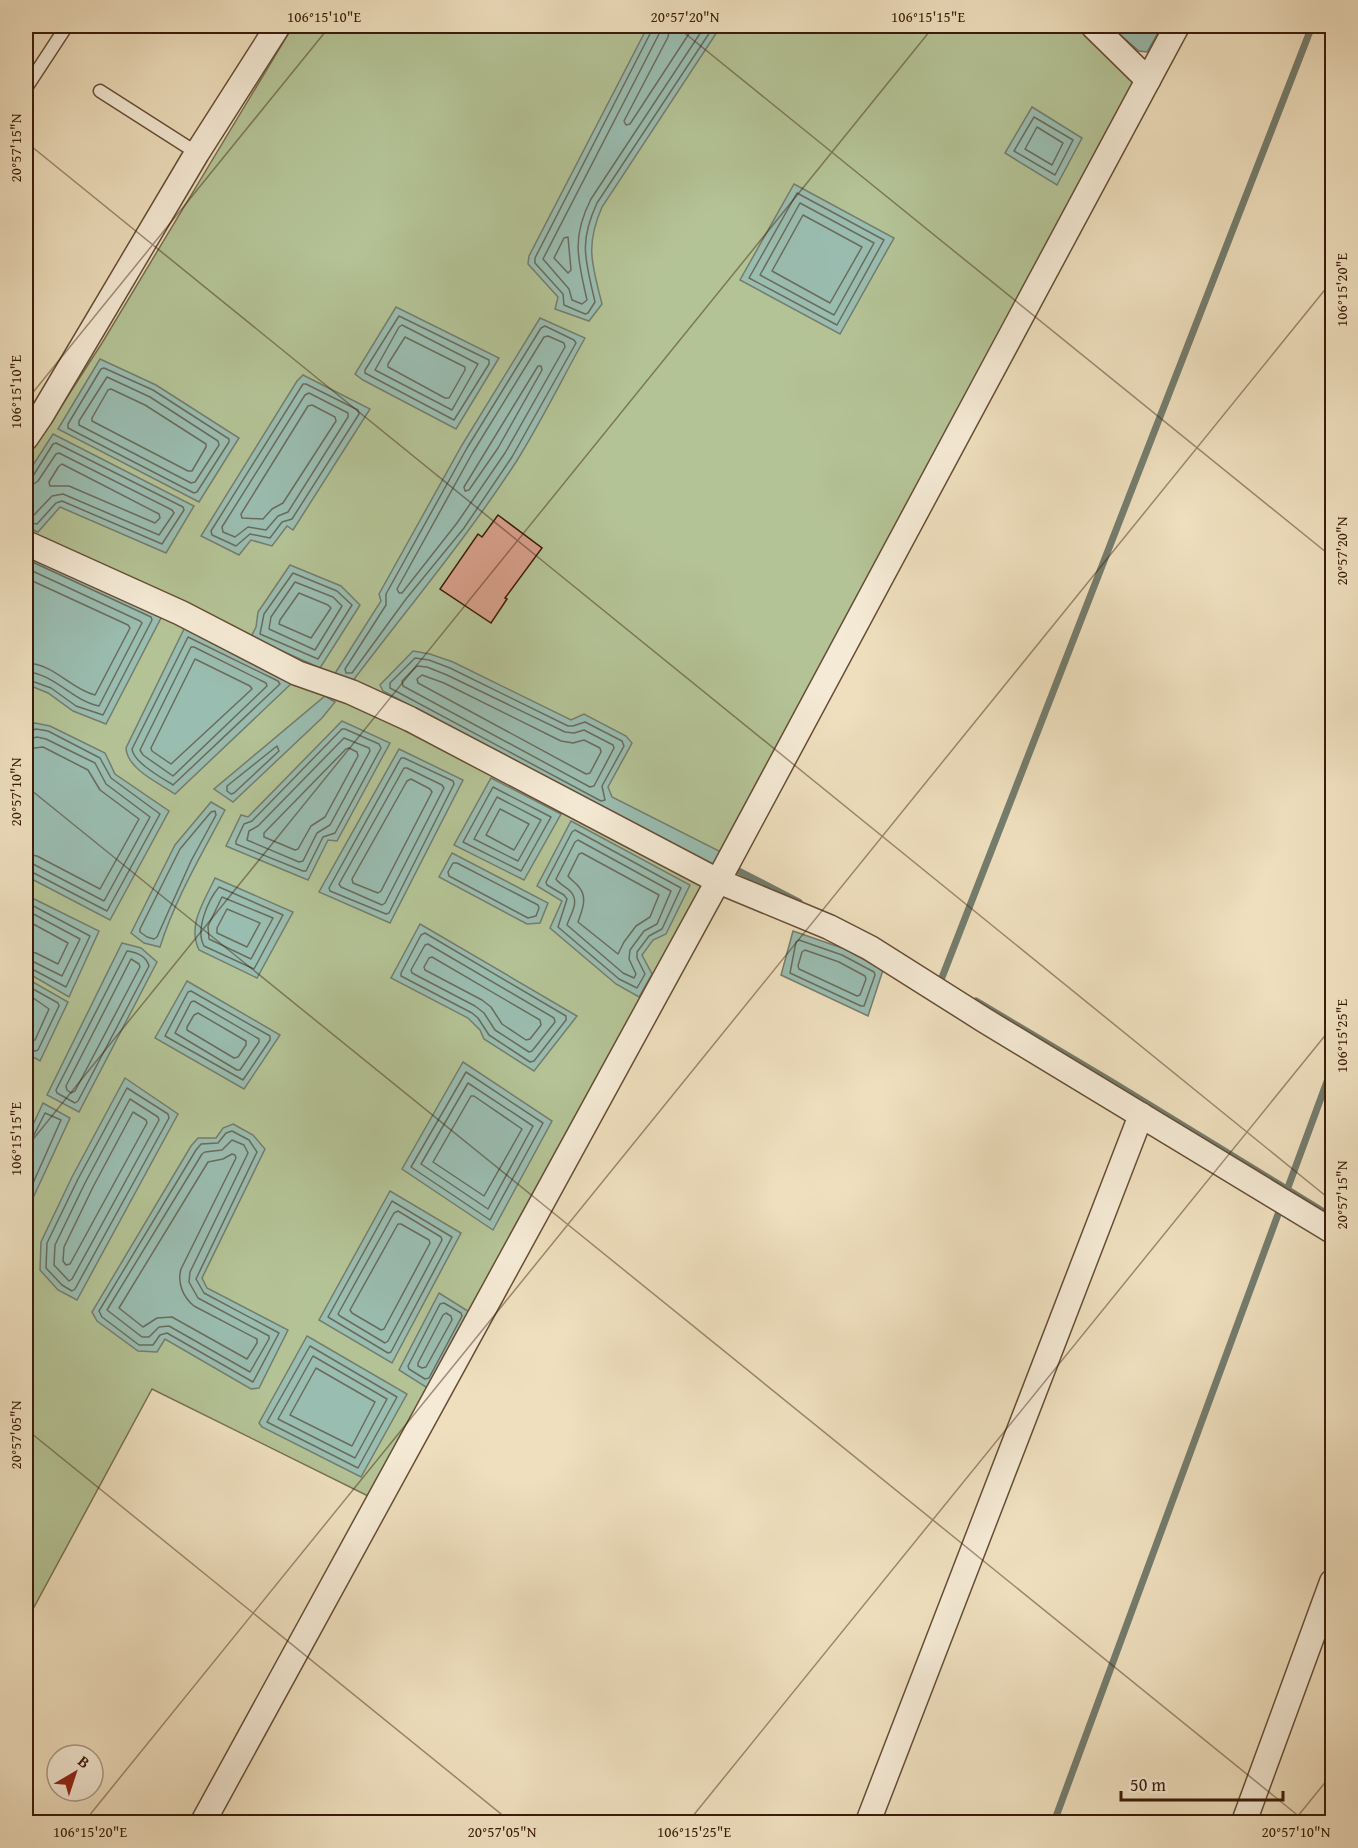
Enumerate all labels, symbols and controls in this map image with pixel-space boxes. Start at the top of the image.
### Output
text: 106°15'10"E [287,6,361,27]
text: 20°57'20"N [651,6,720,27]
text: 106°15'15"E [891,6,965,27]
text: 20°57'15"N [5,113,26,182]
text: 106°15'20"E [1331,253,1352,327]
text: 106°15'10"E [5,355,26,429]
text: 20°57'20"N [1331,516,1352,585]
text: 20°57'10"N [5,757,26,826]
text: 106°15'25"E [1331,999,1352,1073]
text: 106°15'15"E [5,1102,26,1176]
text: 20°57'15"N [1331,1160,1352,1229]
text: 20°57'05"N [5,1400,26,1469]
north arrow [45,1743,105,1803]
text: B [73,1749,96,1774]
scale bar [1121,1764,1283,1802]
text: 50 m [1130,1771,1166,1798]
text: 106°15'20"E [53,1821,127,1842]
text: 20°57'05"N [468,1821,537,1842]
text: 106°15'25"E [657,1821,731,1842]
text: 20°57'10"N [1262,1821,1331,1842]

